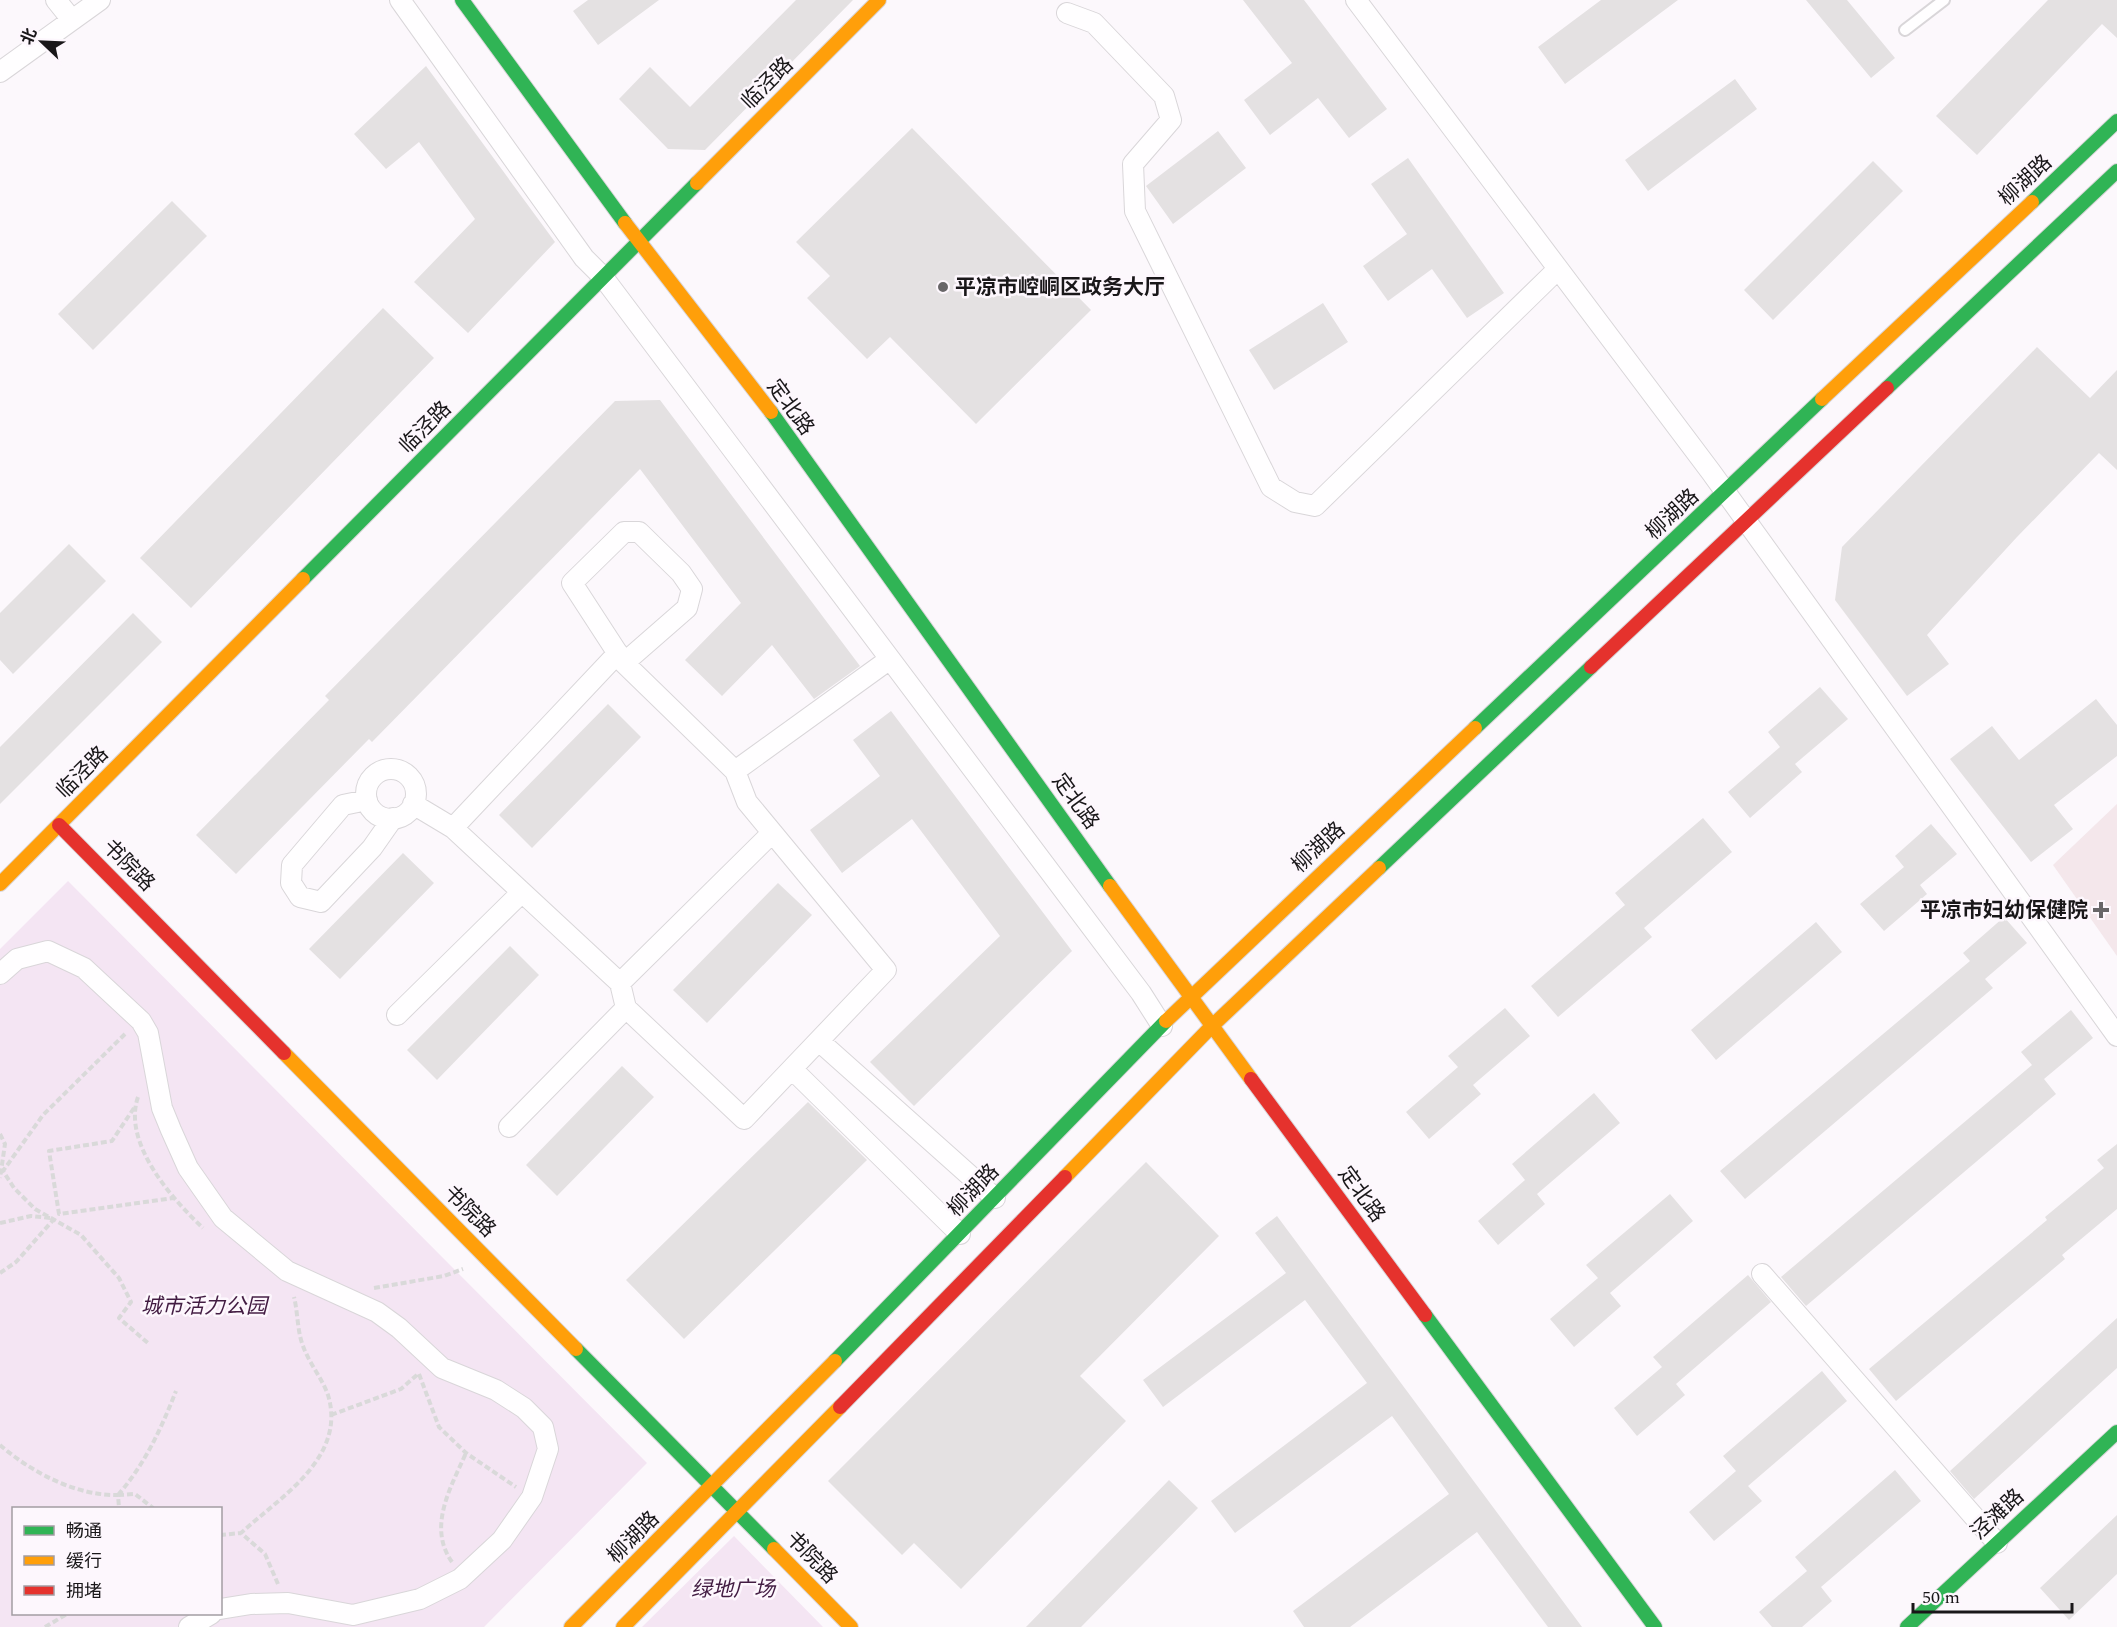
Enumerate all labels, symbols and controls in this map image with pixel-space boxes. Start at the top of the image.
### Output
north arrow [12,12,72,72]
text: 北 [15,24,43,49]
street label: 临泾路 [734,50,801,117]
street label: 柳湖路 [1992,148,2060,214]
place label: 平凉市崆峒区政务大厅 [955,272,1165,304]
marker: 平凉市崆峒区政务大厅 [936,280,950,294]
street label: 定北路 [759,373,822,442]
street label: 临泾路 [392,394,459,461]
street label: 柳湖路 [1639,482,1707,548]
street label: 临泾路 [49,739,116,806]
street label: 定北路 [1044,767,1107,836]
street label: 柳湖路 [1285,815,1353,881]
street label: 书院路 [95,832,162,899]
place label: 平凉市妇幼保健院 [1920,895,2088,927]
marker: 平凉市妇幼保健院 [2092,901,2110,919]
street label: 柳湖路 [940,1157,1007,1224]
street label: 定北路 [1330,1160,1393,1229]
street label: 书院路 [436,1178,503,1245]
park label: 城市活力公园 [141,1291,270,1323]
street label: 泾滩路 [1964,1482,2032,1548]
street label: 柳湖路 [600,1504,667,1571]
legend [12,1507,222,1615]
text: 畅通 [66,1518,102,1545]
street label: 书院路 [778,1524,845,1591]
text: 缓行 [66,1548,102,1575]
park label: 绿地广场 [691,1574,777,1606]
scale bar [1913,1576,2072,1614]
text: 拥堵 [66,1578,102,1605]
text: 50 m [1922,1584,1960,1611]

